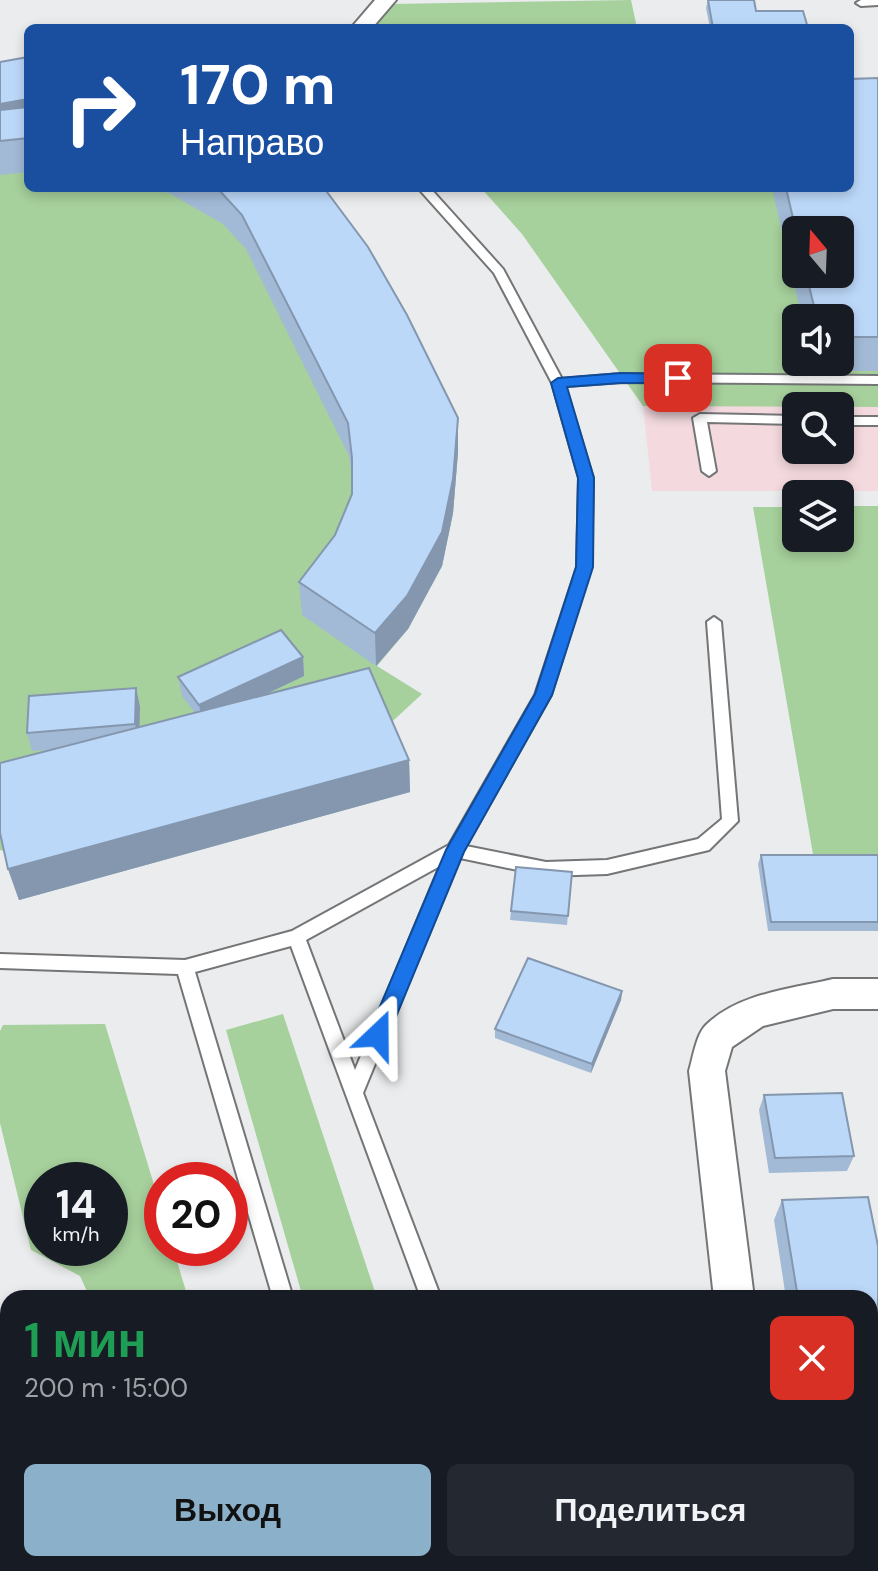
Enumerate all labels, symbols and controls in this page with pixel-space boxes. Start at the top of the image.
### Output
text: 170 m [180,48,335,121]
icon: right [48,56,152,160]
text: Направо [180,119,324,166]
north arrow [782,216,854,288]
map controls [782,216,854,552]
button: sound [782,304,854,376]
pin [644,344,712,412]
icon: arrive [656,356,700,400]
button: search [782,392,854,464]
button: layers [782,480,854,552]
position arrow [336,993,420,1077]
speed limit sign: 20 [144,1162,248,1266]
text: 14 [56,1178,96,1230]
text: km/h [52,1221,100,1247]
text: 1 мин [24,1309,146,1372]
button: close [770,1316,854,1400]
text: 200 m · 15:00 [24,1371,188,1405]
button: Выход [24,1464,431,1556]
button: Поделиться [447,1464,854,1556]

